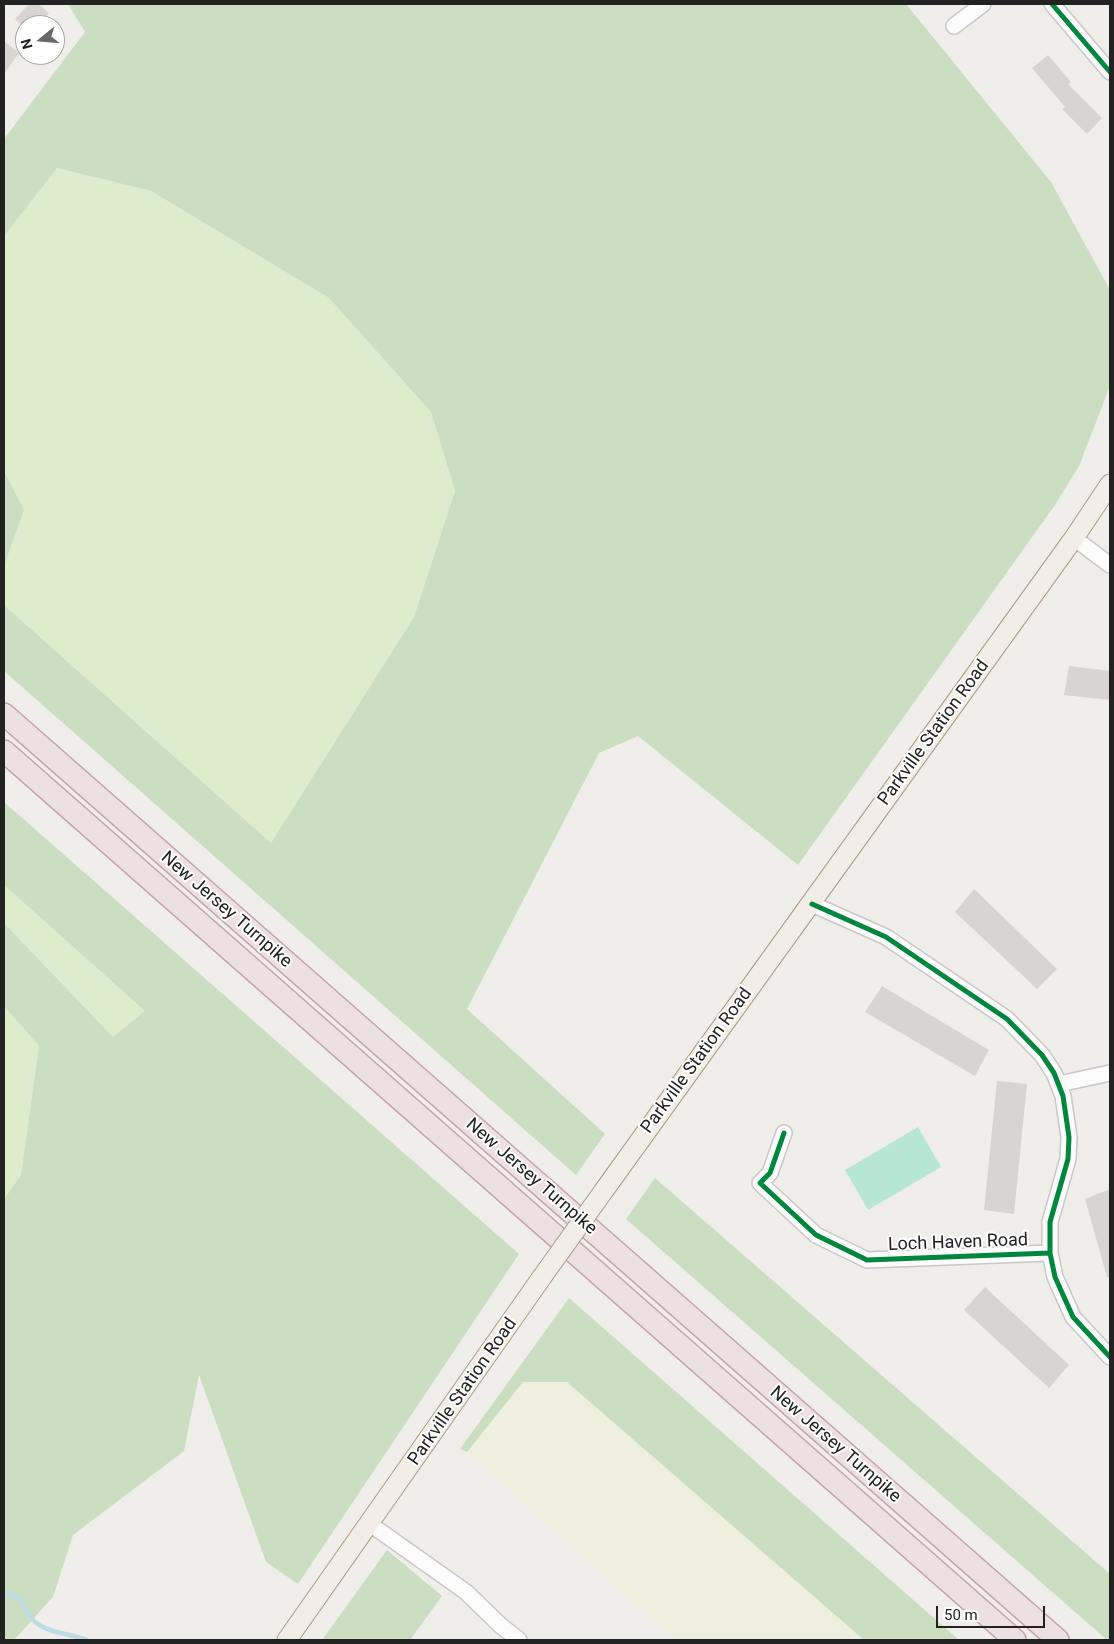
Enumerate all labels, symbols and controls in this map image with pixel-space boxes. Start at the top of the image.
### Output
north arrow [15,15,65,65]
text: N [18,37,36,51]
street label: Parkville Station Road [874,656,994,810]
street label: New Jersey Turnpike [156,847,296,973]
street label: Parkville Station Road [637,984,757,1138]
street label: New Jersey Turnpike [461,1114,601,1240]
street label: Loch Haven Road [888,1230,1028,1256]
street label: Parkville Station Road [404,1314,522,1470]
street label: New Jersey Turnpike [765,1382,905,1508]
scale bar [939,1596,1048,1628]
text: 50 m [944,1606,978,1624]

